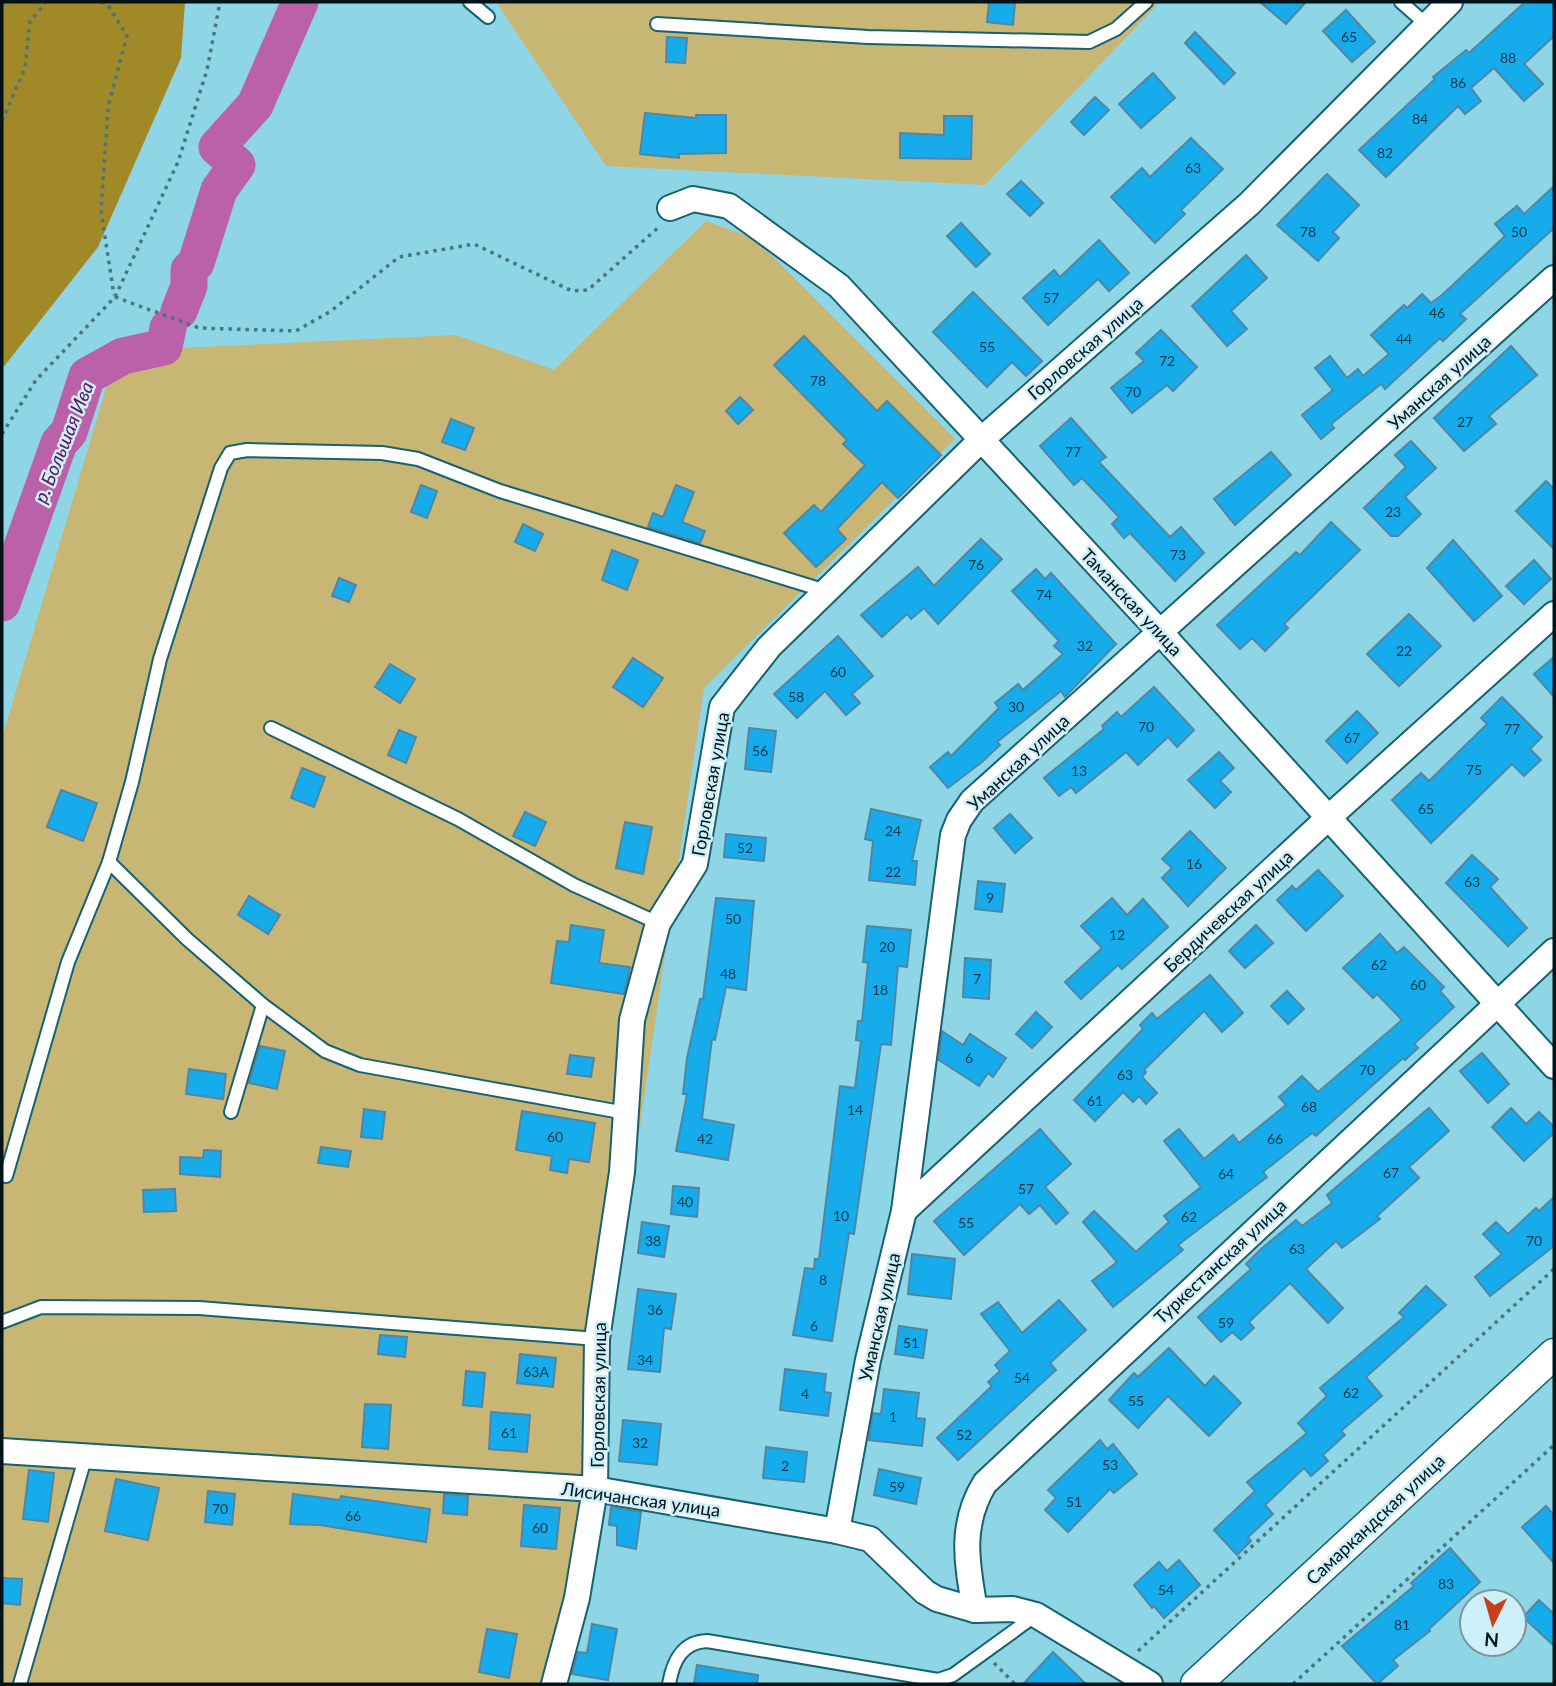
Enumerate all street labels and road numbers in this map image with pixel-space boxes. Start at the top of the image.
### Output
street label: Горловская улица [1023,292,1147,404]
street label: Уманская улица [1383,330,1495,434]
street label: Таманская улица [1077,544,1187,660]
street label: Уманская улица [962,709,1074,815]
street label: Горловская улица [687,710,733,858]
street label: Бердичевская улица [1159,845,1297,977]
street label: Туркестанская улица [1149,1194,1291,1328]
street label: Уманская улица [854,1251,904,1383]
street label: Горловская улица [586,1322,610,1468]
street label: Самаркандская улица [1301,1449,1449,1589]
street label: Лисичанская улица [559,1477,722,1521]

